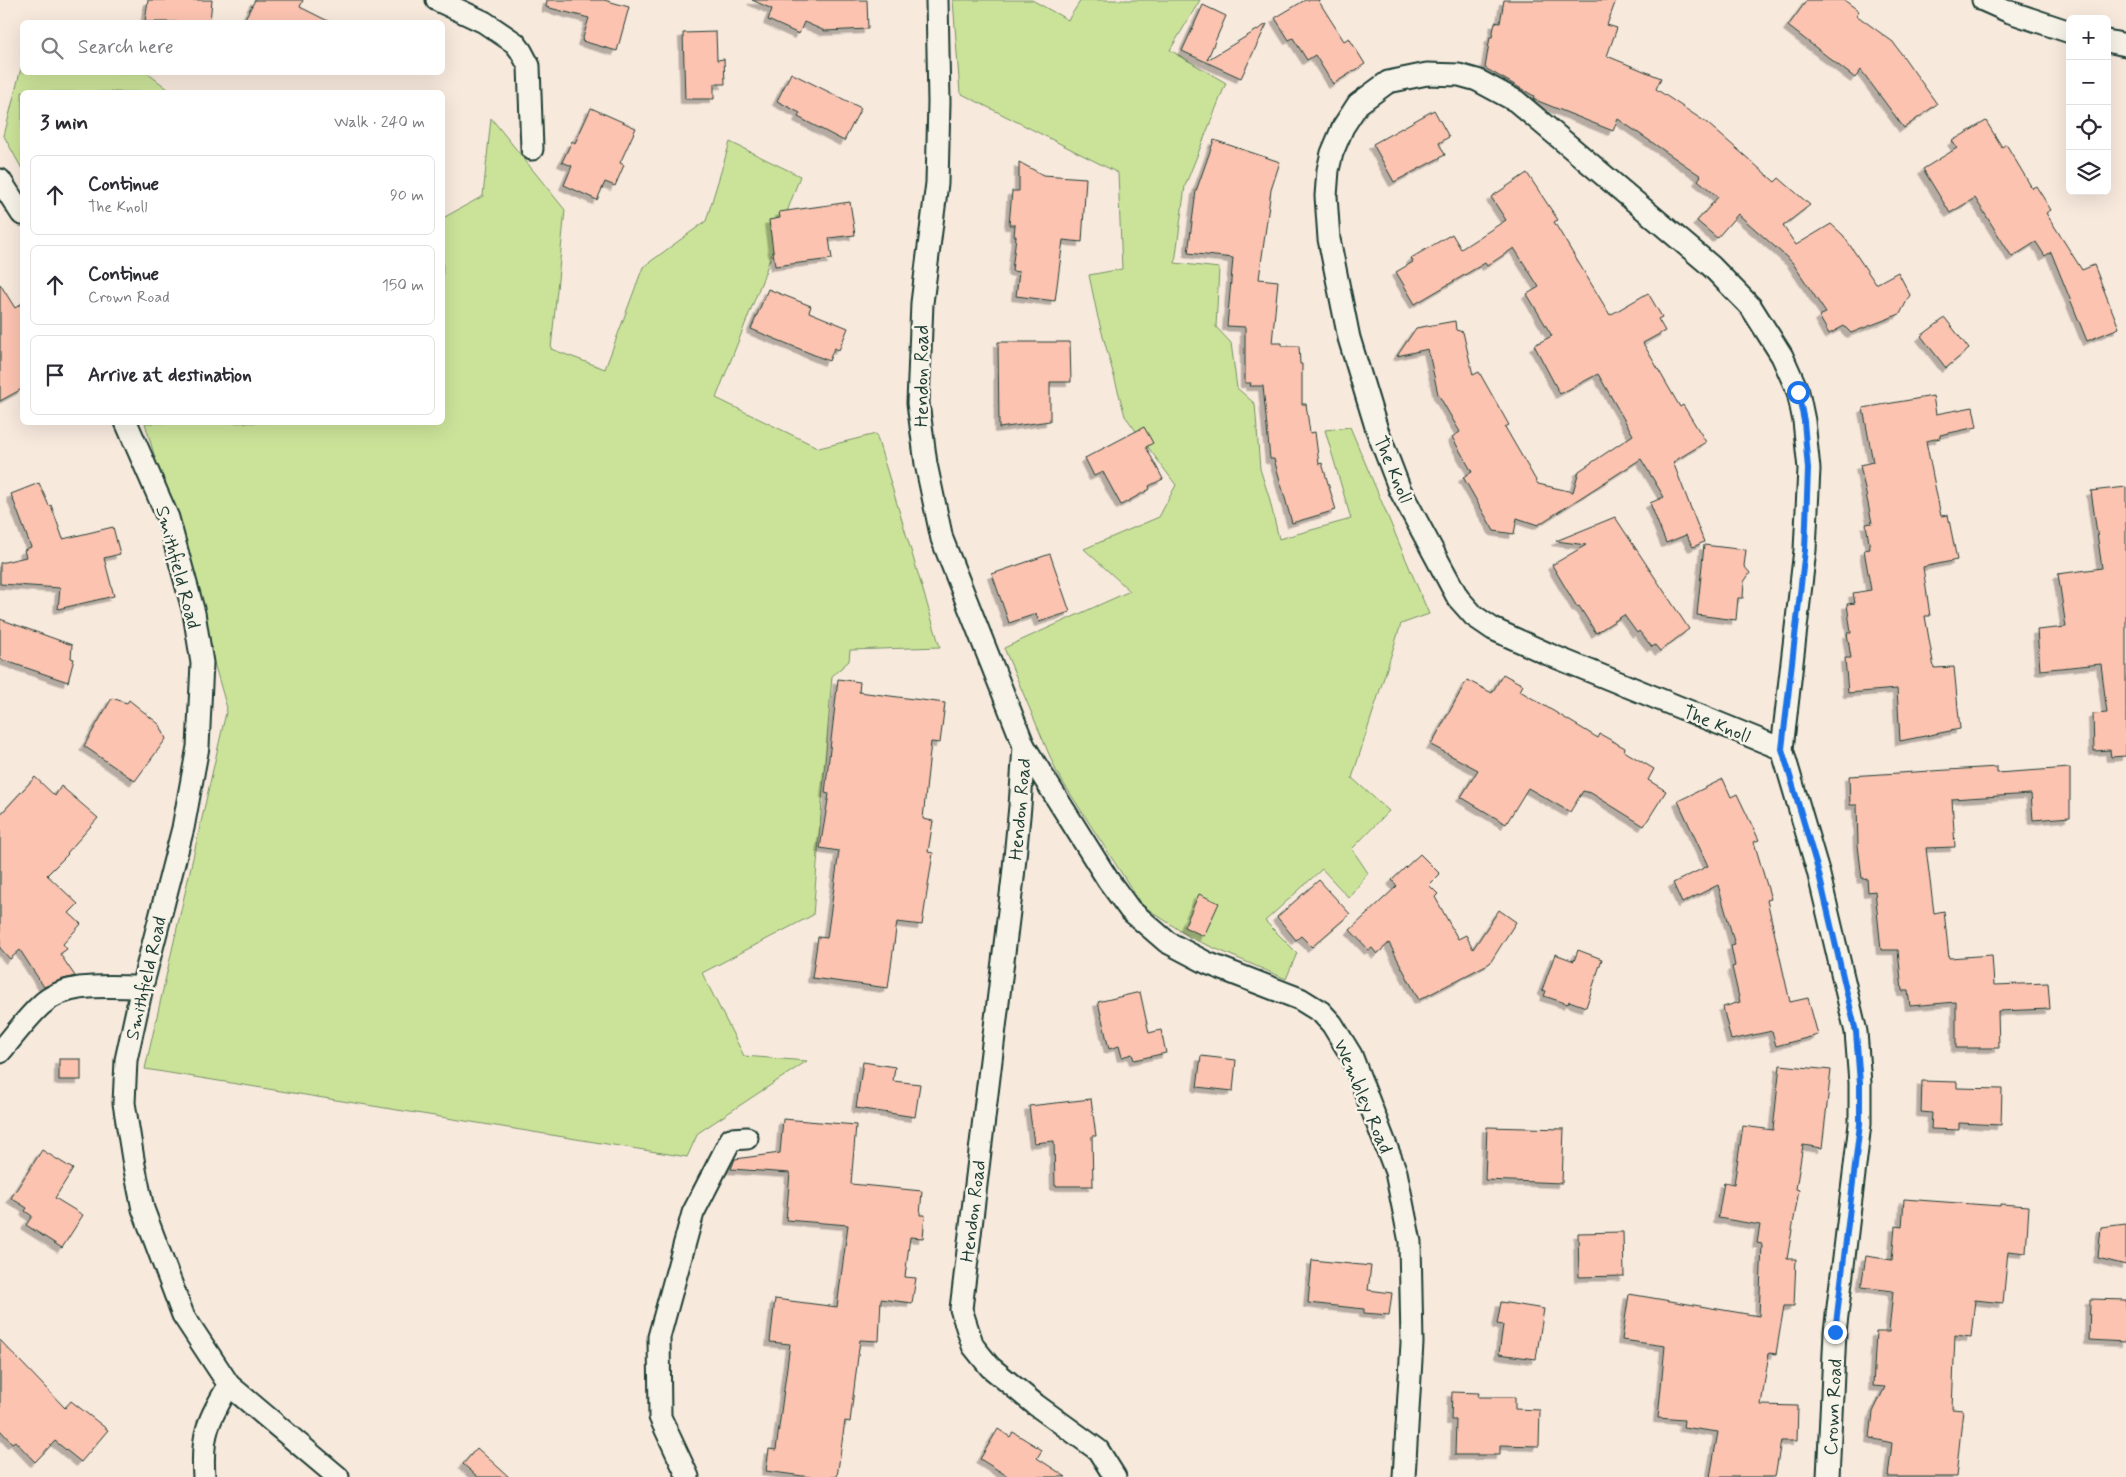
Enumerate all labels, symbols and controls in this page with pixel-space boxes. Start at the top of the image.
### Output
map controls [2066,15,2111,195]
button: + [2066,15,2111,60]
search box [20,20,445,75]
icon: search [38,34,66,62]
text: Search here [78,35,174,60]
button: − [2066,60,2111,105]
button: locate [2066,105,2111,150]
text: 3 min [40,109,88,137]
text: Walk · 240 m [334,112,425,133]
button: layers [2066,150,2111,195]
text: Continue [88,172,159,197]
icon: ahead [41,181,69,209]
text: 90 m [390,185,424,206]
text: The Knoll [88,197,148,218]
text: Continue [88,262,159,287]
icon: ahead [41,271,69,299]
text: 150 m [382,275,424,296]
text: Crown Road [88,287,170,308]
street label: Hendon Road [910,325,935,427]
icon: arrive [41,361,69,389]
text: Arrive at destination [88,363,252,388]
route start [1787,381,1810,404]
street label: The Knoll [1367,432,1418,507]
street label: Smithfield Road [149,503,206,632]
street label: The Knoll [1679,700,1754,749]
street label: Hendon Road [1004,757,1037,861]
street label: Smithfield Road [120,914,173,1043]
street label: Wembley Road [1327,1036,1398,1157]
street label: Hendon Road [955,1159,992,1264]
route end [1824,1321,1847,1344]
street label: Crown Road [1818,1358,1849,1456]

